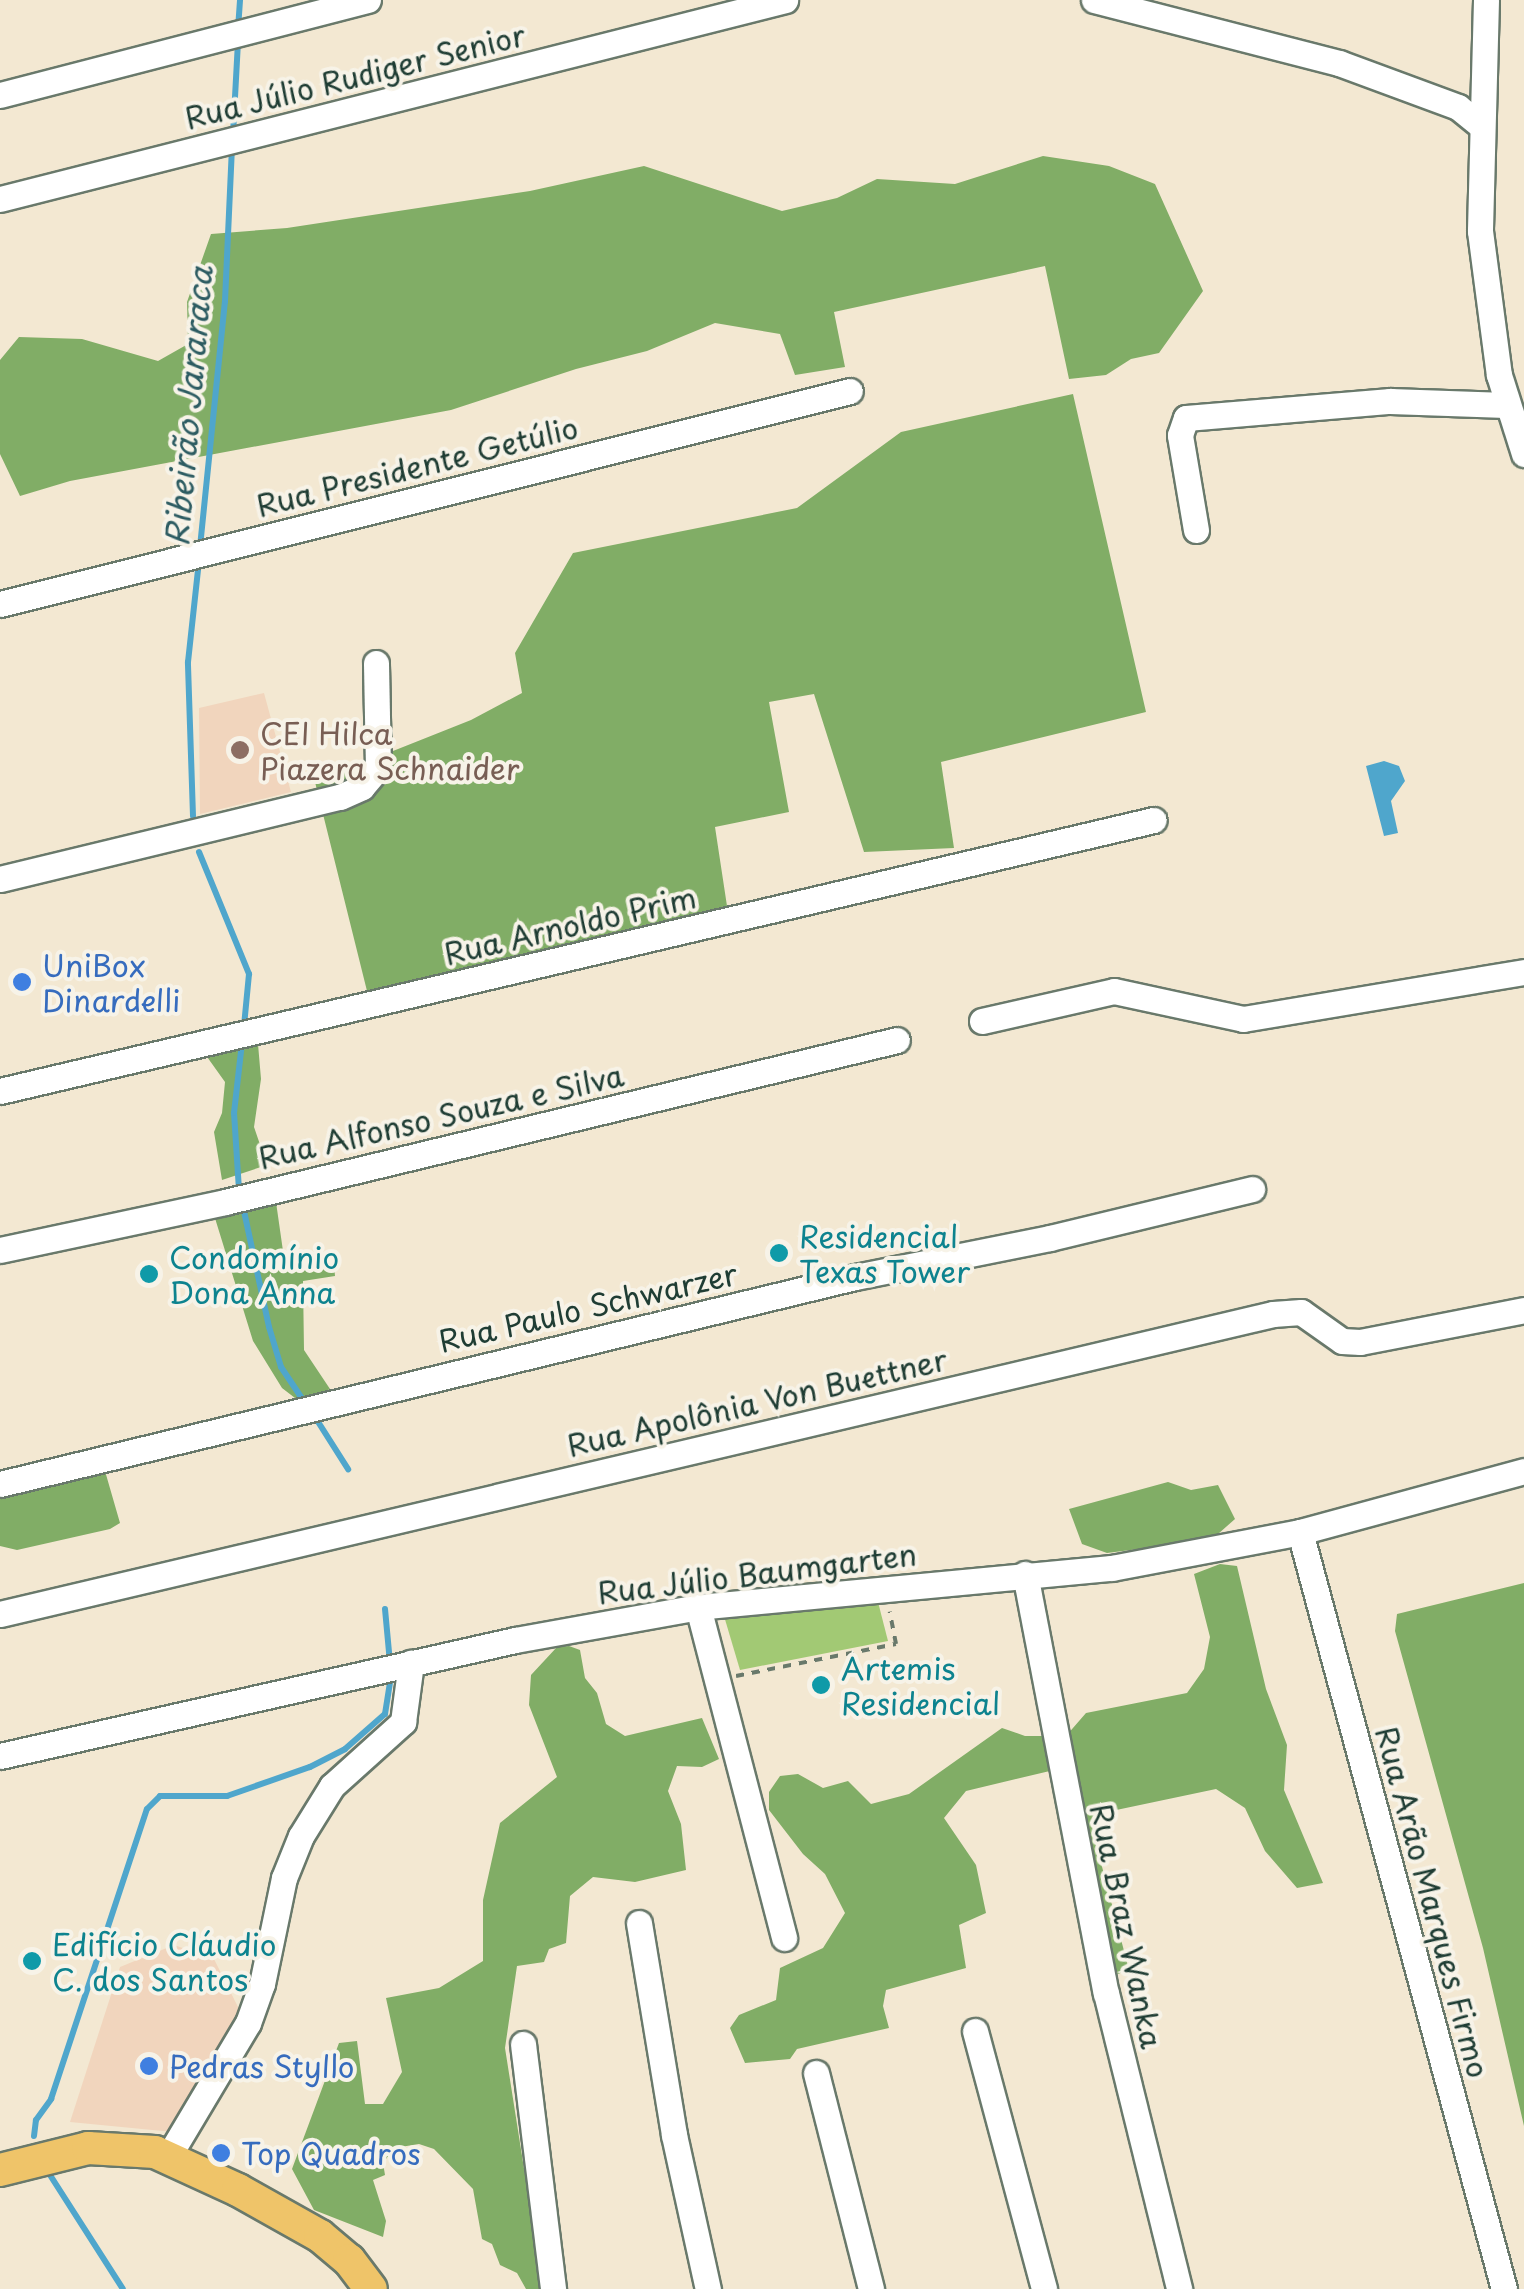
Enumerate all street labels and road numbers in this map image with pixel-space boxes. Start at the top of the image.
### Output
street label: Rua Júlio Rudiger Senior [177,15,533,137]
street label: Rua Presidente Getúlio [252,408,582,524]
street label: Rua Arnoldo Prim [440,878,700,972]
street label: Rua Alfonso Souza e Silva [253,1056,629,1176]
street label: Rua Paulo Schwarzer [436,1255,740,1359]
street label: Rua Apolônia Von Buettner [562,1340,952,1464]
street label: Rua Júlio Baumgarten [594,1535,920,1611]
street label: Rua Arão Marques Firmo [1368,1721,1498,2083]
street label: Rua Braz Wanka [1084,1800,1170,2052]

